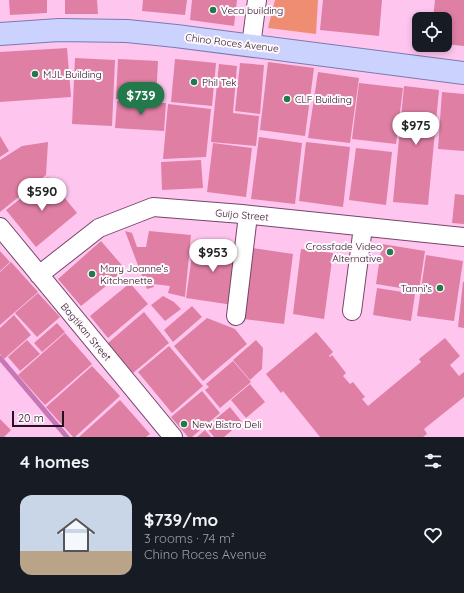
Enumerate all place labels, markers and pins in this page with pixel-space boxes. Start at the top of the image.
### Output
place label: Veca building [221,4,283,17]
marker: Veca building [208,5,218,15]
place label: MJL Building [43,68,102,81]
marker: MJL Building [30,69,40,79]
place label: Phil Tek [202,76,237,89]
marker: Phil Tek [189,77,199,87]
pin: $739 [117,82,165,116]
place label: CLF Building [295,93,352,106]
marker: CLF Building [282,94,292,104]
pin: $975 [392,112,440,146]
pin: $590 [18,178,66,212]
pin: $953 [189,239,237,273]
place label: Crossfade Video Alternative [306,240,382,265]
marker: Crossfade Video Alternative [385,247,395,257]
place label: Mary Joanne's Kitchenette [100,262,169,287]
marker: Mary Joanne's Kitchenette [87,269,97,279]
place label: Tanni's [401,282,432,295]
marker: Tanni's [435,283,445,293]
place label: New Bistro Deli [192,418,262,431]
marker: New Bistro Deli [179,419,189,429]

